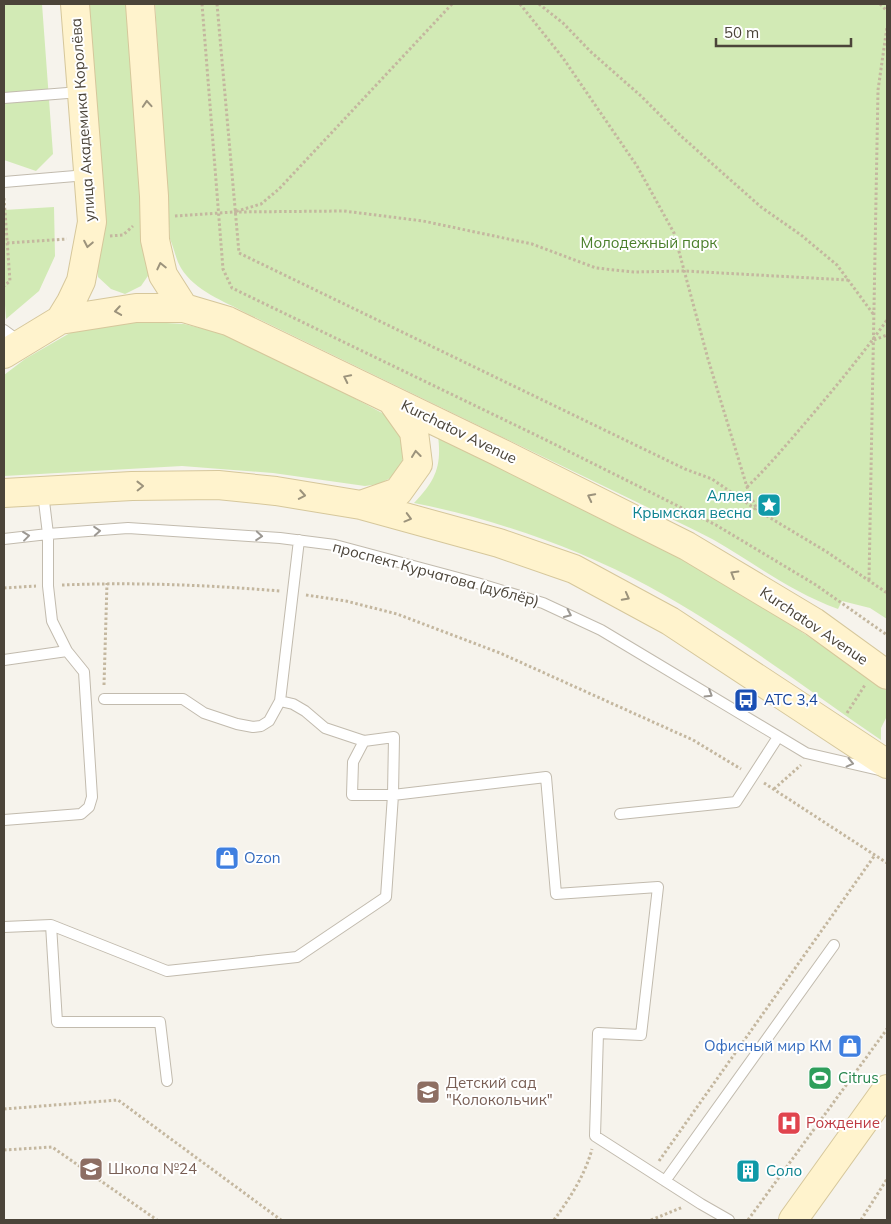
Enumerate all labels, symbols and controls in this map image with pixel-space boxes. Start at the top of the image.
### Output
scale bar [716,15,851,47]
street label: улица Академика Королёва [66,17,99,223]
text: 50 m [724,23,759,42]
one-way arrow [142,100,153,108]
park label: Молодежный парк [581,233,718,252]
one-way arrow [83,239,94,248]
one-way arrow [156,261,167,270]
one-way arrow [113,306,122,316]
one-way arrow [343,374,352,384]
street label: Kurchatov Avenue [398,395,520,468]
one-way arrow [412,449,422,458]
one-way arrow [136,481,144,491]
place label: Аллея Крымская весна [632,486,752,522]
one-way arrow [297,490,306,500]
place icon: Аллея Крымская весна [756,492,782,518]
one-way arrow [587,493,596,503]
one-way arrow [404,513,412,523]
one-way arrow [93,525,101,536]
one-way arrow [255,530,263,541]
one-way arrow [22,531,30,542]
street label: проспект Курчатова (дублёр) [331,537,542,610]
one-way arrow [730,570,739,580]
street label: Kurchatov Avenue [757,582,872,669]
one-way arrow [621,591,630,601]
one-way arrow [563,608,572,619]
bus stop icon: АТС 3,4 [733,687,759,713]
one-way arrow [704,688,713,698]
place label: АТС 3,4 [764,690,818,709]
one-way arrow [845,757,854,768]
shop icon: Ozon [214,845,240,871]
place label: Ozon [244,848,281,867]
shop icon: Офисный мир КМ [837,1033,863,1059]
place label: Офисный мир КМ [704,1036,832,1055]
sports icon: Citrus [807,1065,833,1091]
place label: Citrus [838,1068,879,1087]
place label: Детский сад "Колокольчик" [446,1073,553,1109]
school or university icon: Детский сад "Колокольчик" [415,1079,441,1105]
hospital icon: Рождение [776,1110,802,1136]
place label: Рождение [806,1113,880,1132]
school or university icon: Школа №24 [78,1156,104,1182]
building icon: Соло [735,1158,761,1184]
place label: Школа №24 [108,1159,197,1178]
place label: Соло [766,1161,802,1180]

